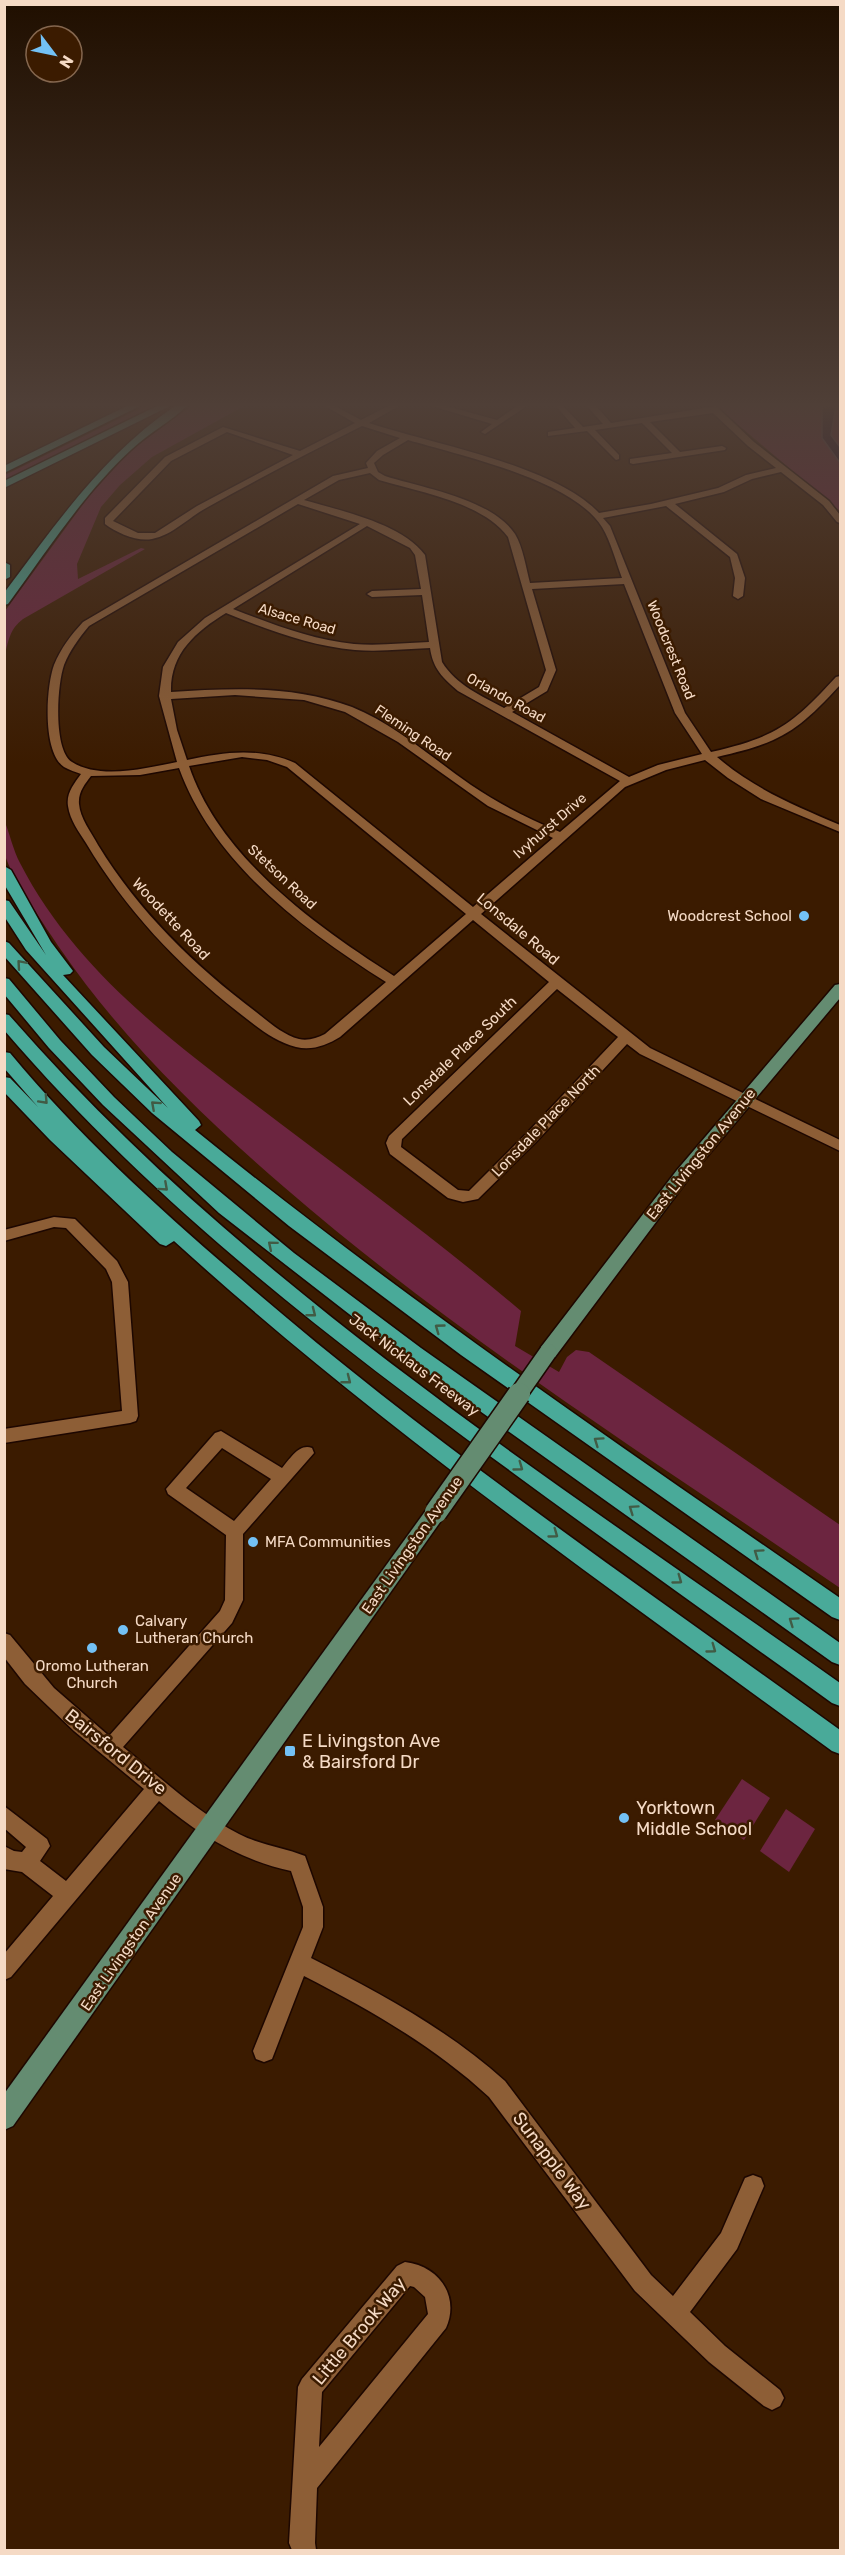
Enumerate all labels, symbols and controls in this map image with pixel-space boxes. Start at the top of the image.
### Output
north arrow [24,24,84,84]
text: N [55,52,77,72]
street label: Woodcrest Road [643,598,699,702]
street label: Alsace Road [256,600,338,638]
street label: Orlando Road [464,669,548,727]
street label: Fleming Road [371,701,455,765]
street label: Ivyhurst Drive [510,790,590,862]
street label: Stetson Road [244,841,320,913]
street label: Woodette Road [128,874,214,964]
street label: Lonsdale Road [473,889,563,969]
place label: Woodcrest School [667,907,792,925]
marker: Woodcrest School [797,909,811,923]
one-way arrow [17,960,28,971]
street label: Lonsdale Place South [400,992,520,1110]
street label: Lonsdale Place North [488,1061,604,1181]
street label: East Livingston Avenue [643,1085,759,1223]
one-way arrow [37,1094,48,1104]
one-way arrow [151,1102,162,1113]
one-way arrow [157,1180,167,1191]
one-way arrow [268,1241,279,1252]
one-way arrow [305,1305,316,1316]
street label: Jack Nicklaus Freeway [345,1310,483,1420]
one-way arrow [434,1325,445,1336]
one-way arrow [341,1373,352,1384]
one-way arrow [594,1437,605,1448]
one-way arrow [513,1460,524,1471]
street label: East Livingston Avenue [358,1473,466,1617]
one-way arrow [629,1505,640,1516]
one-way arrow [548,1527,559,1538]
place label: MFA Communities [265,1533,391,1551]
marker: MFA Communities [246,1535,260,1549]
one-way arrow [753,1549,764,1560]
one-way arrow [671,1573,682,1584]
place label: Calvary Lutheran Church [135,1612,253,1647]
one-way arrow [788,1617,799,1628]
marker: Calvary Lutheran Church [116,1623,130,1637]
marker: Oromo Lutheran Church [85,1641,99,1655]
one-way arrow [705,1642,716,1653]
place label: Oromo Lutheran Church [35,1657,149,1692]
street label: Bairsford Drive [61,1704,171,1800]
place label: E Livingston Ave & Bairsford Dr [302,1730,440,1773]
marker: E Livingston Ave & Bairsford Dr [283,1744,297,1758]
place label: Yorktown Middle School [636,1797,752,1840]
marker: Yorktown Middle School [617,1811,631,1825]
street label: East Livingston Avenue [77,1870,185,2014]
street label: Sunapple Way [508,2108,596,2214]
street label: Little Brook Way [308,2273,410,2389]

